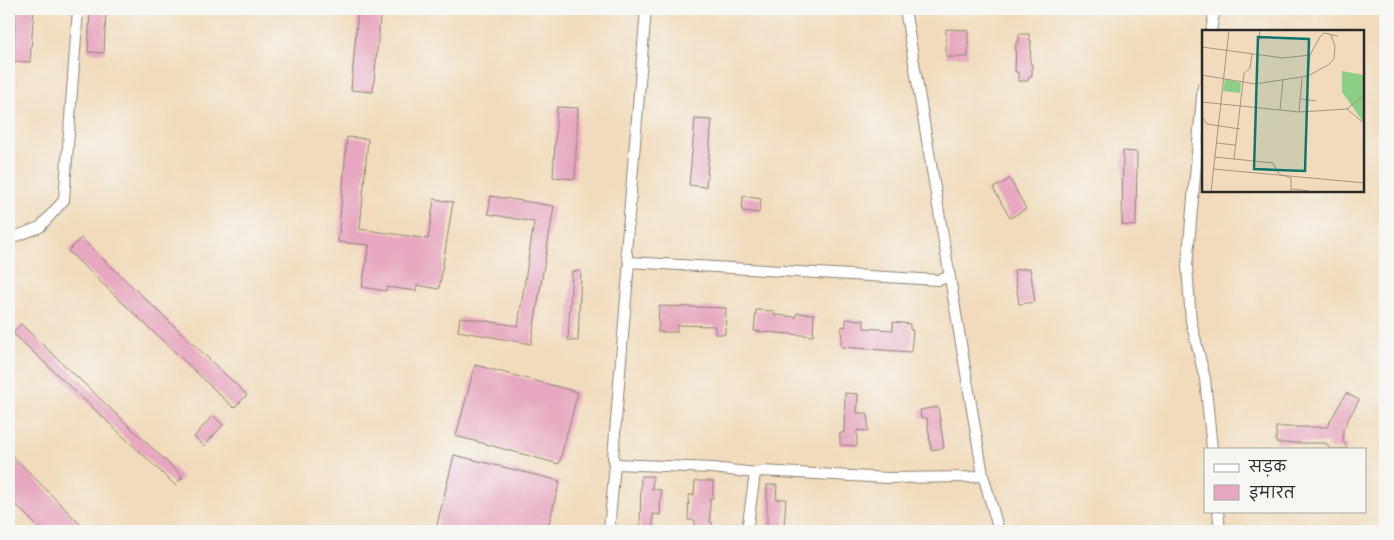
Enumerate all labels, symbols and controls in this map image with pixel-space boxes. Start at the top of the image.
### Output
inset map [1202,30,1364,192]
legend [1204,448,1366,512]
text: सड़क [1248,454,1287,480]
text: इमारत [1249,480,1296,506]

